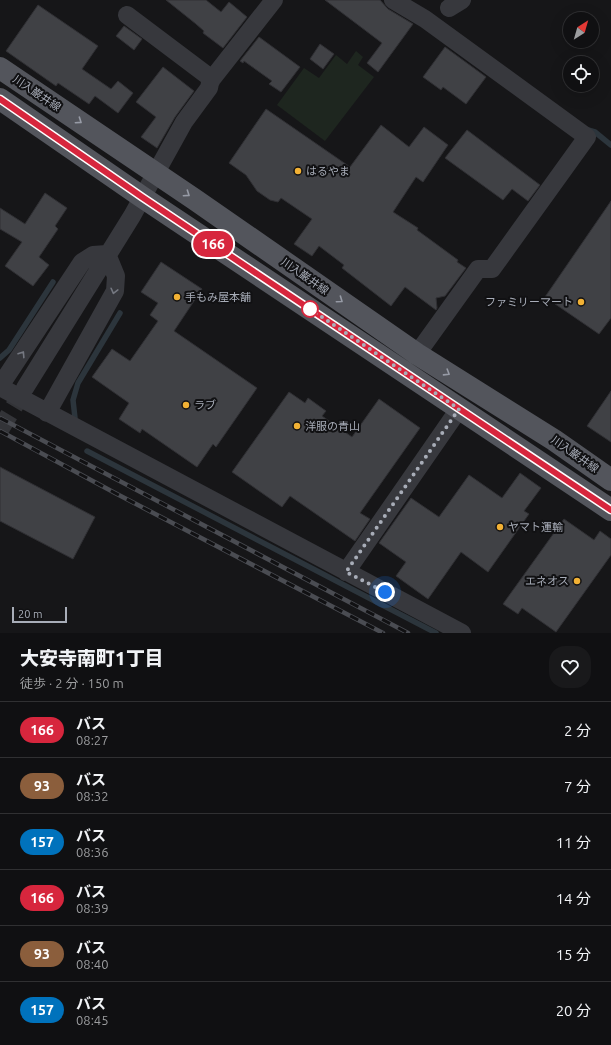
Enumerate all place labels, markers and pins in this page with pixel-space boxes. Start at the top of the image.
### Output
place label: はるやま [306,165,350,177]
marker: はるやま [293,166,303,176]
place label: 手もみ屋本舗 [185,291,251,303]
marker: 手もみ屋本舗 [172,292,182,302]
place label: ファミリーマート [485,296,573,308]
marker: ファミリーマート [576,297,586,307]
unlabelled marker [301,300,319,318]
place label: ラブ [194,399,216,411]
marker: ラブ [181,400,191,410]
place label: 洋服の青山 [305,420,360,432]
marker: 洋服の青山 [292,421,302,431]
place label: ヤマト運輸 [508,521,563,533]
marker: ヤマト運輸 [495,522,505,532]
place label: エネオス [525,575,569,587]
marker: エネオス [572,576,582,586]

